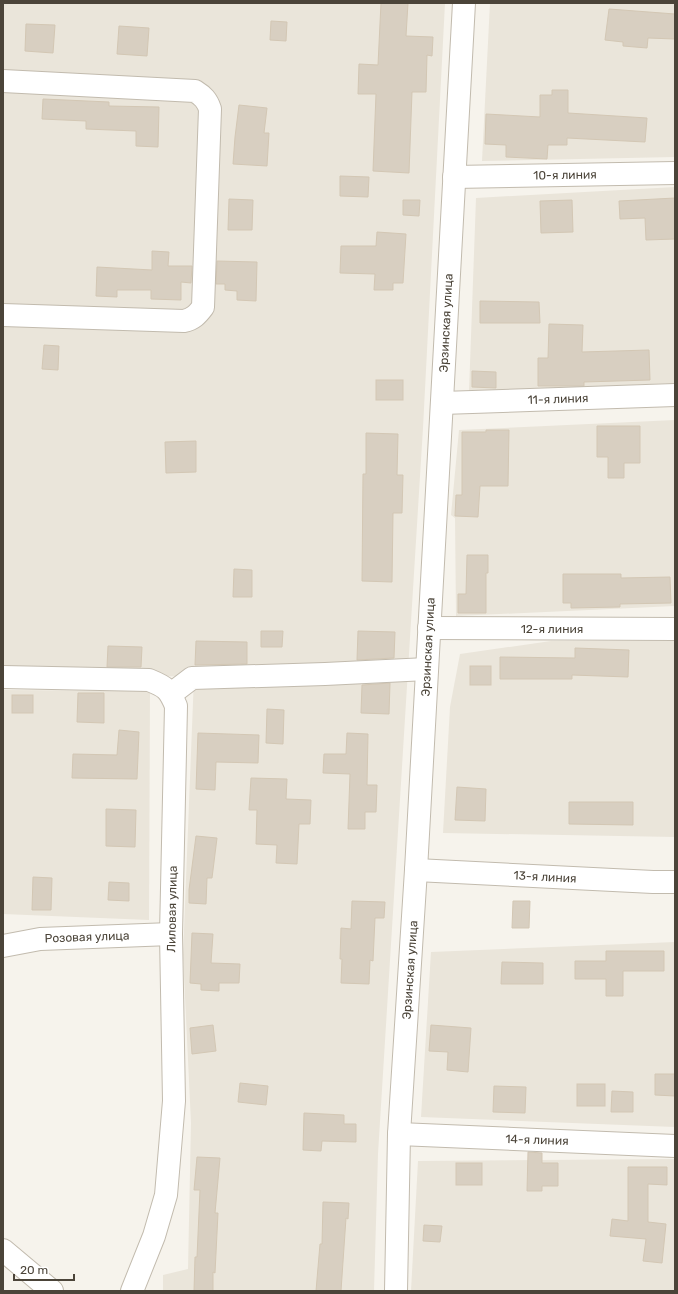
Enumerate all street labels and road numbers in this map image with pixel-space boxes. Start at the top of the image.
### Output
street label: 10-я линия [533,167,597,183]
street label: Эрзинская улица [436,273,456,373]
street label: 11-я линия [527,391,589,407]
street label: Эрзинская улица [418,597,438,697]
street label: 12-я линия [521,622,583,636]
street label: Лиловая улица [164,865,180,953]
street label: 13-я линия [513,868,577,886]
street label: Эрзинская улица [400,920,420,1020]
street label: Розовая улица [44,929,130,945]
street label: 14-я линия [505,1132,569,1148]

